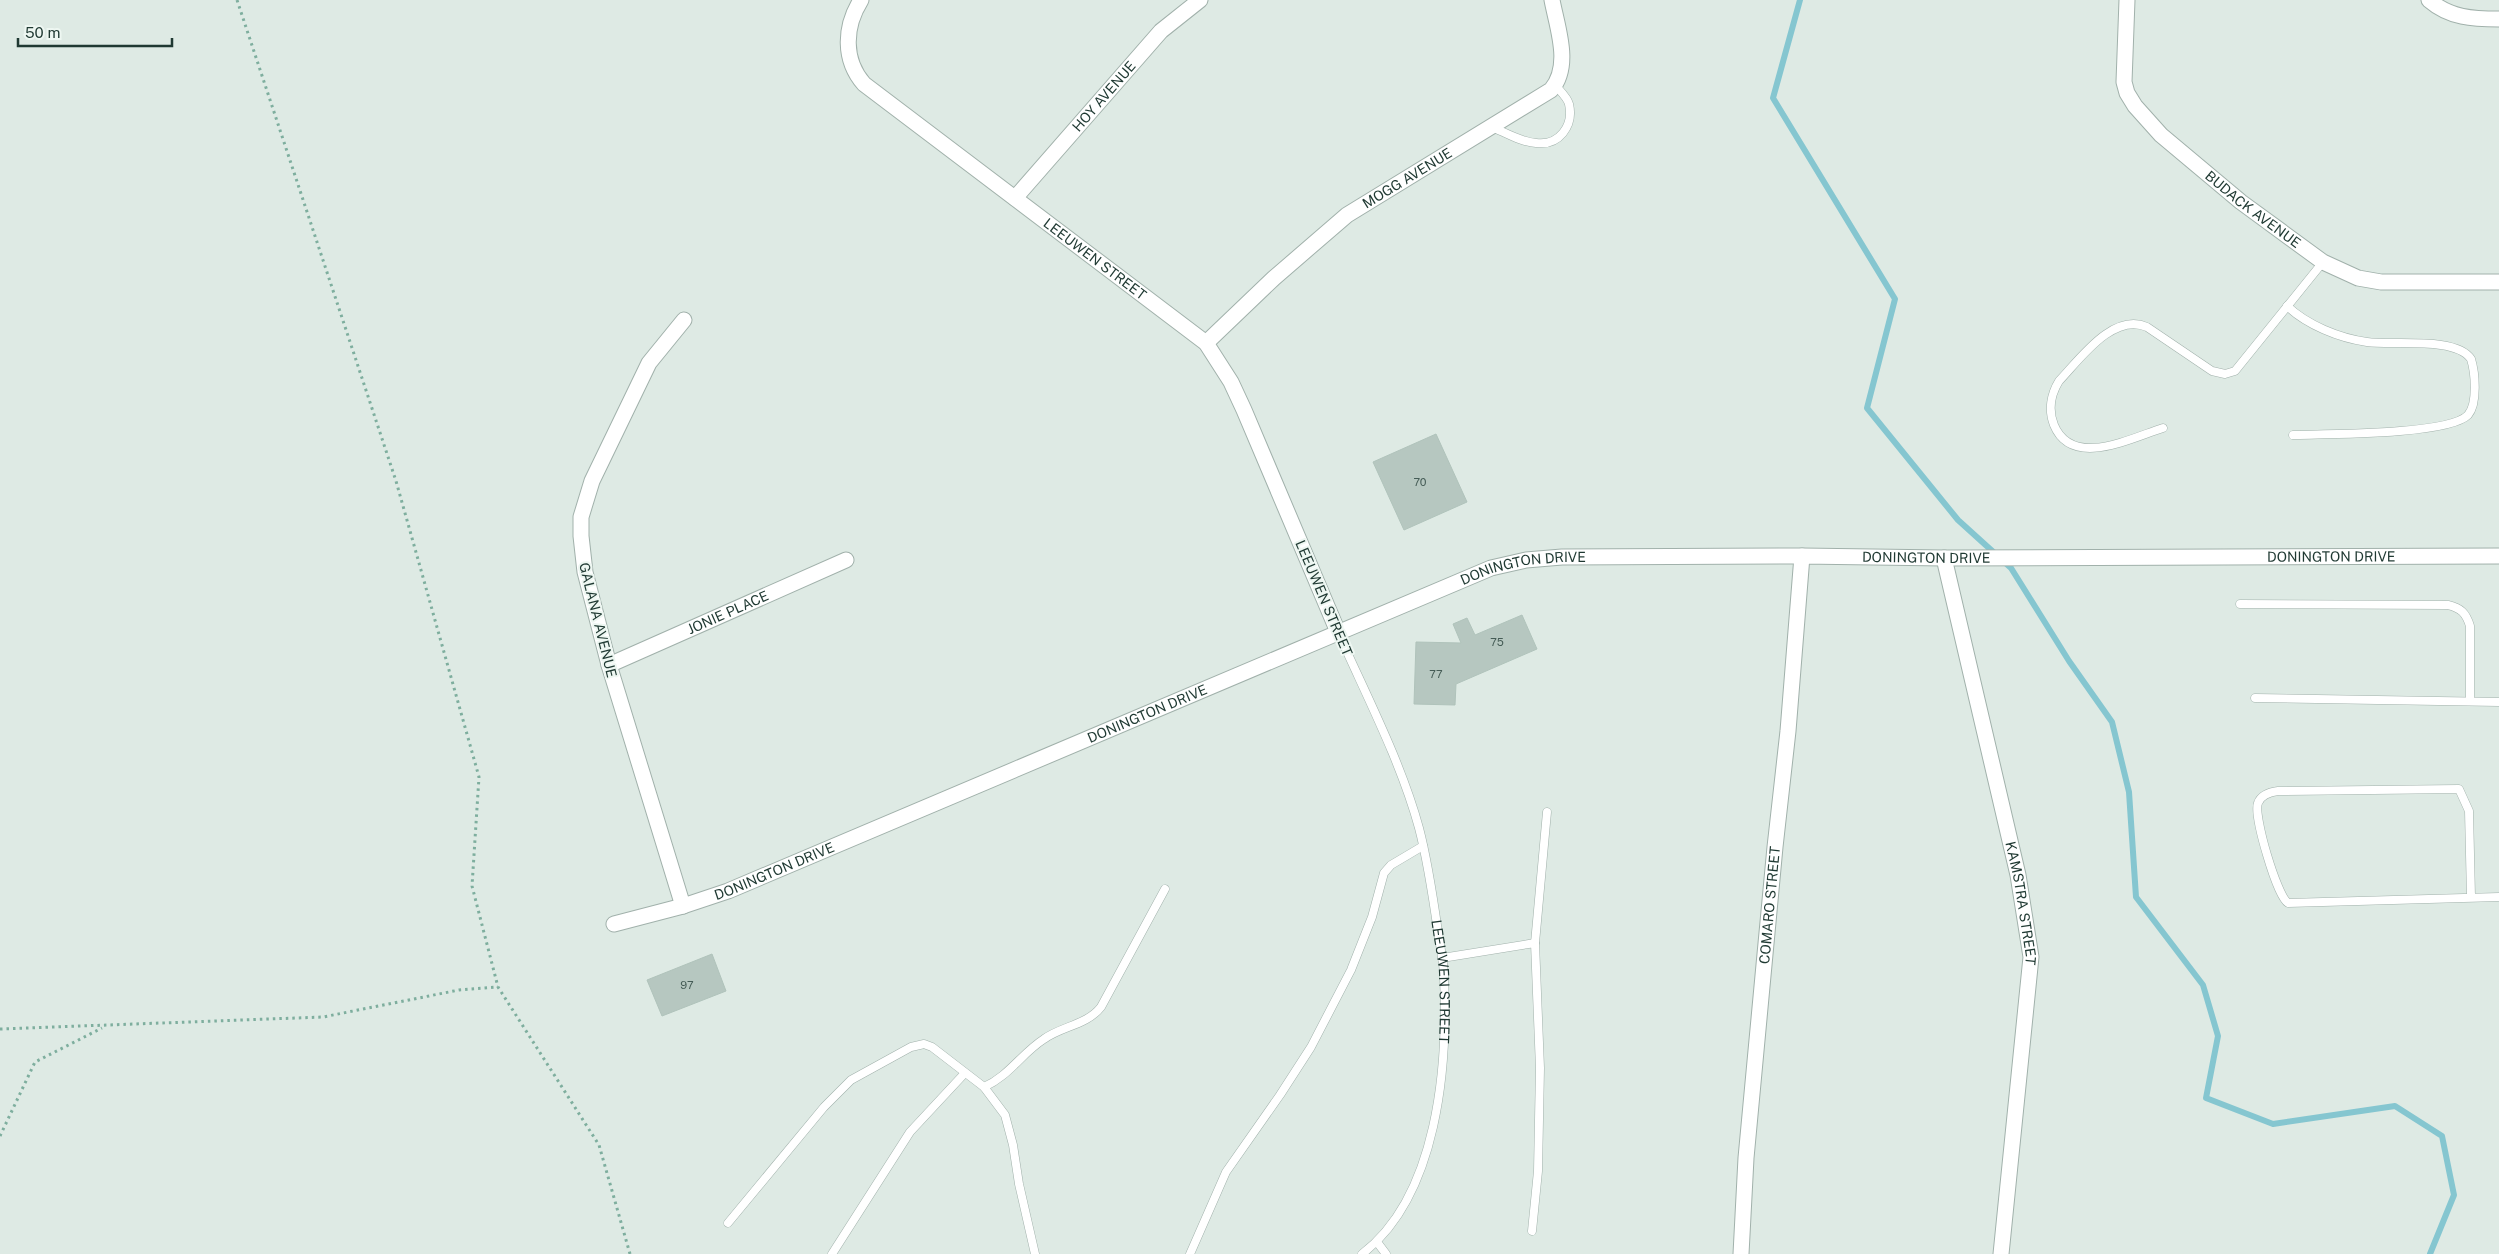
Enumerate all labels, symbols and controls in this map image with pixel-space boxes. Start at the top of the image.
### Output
scale bar [18,15,171,47]
text: 50 m [25,24,60,41]
street label: HOY AVENUE [1069,58,1139,135]
street label: MOGG AVENUE [1359,145,1455,212]
street label: BUDACK AVENUE [2202,168,2304,251]
street label: LEEUWEN STREET [1041,215,1149,303]
house number: 70 [1413,476,1427,488]
street label: LEEUWEN STREET [1292,538,1356,658]
street label: DONINGTON DRIVE [2267,548,2396,565]
street label: DONINGTON DRIVE [1458,549,1586,588]
street label: DONINGTON DRIVE [1862,549,1991,566]
street label: GALANA AVENUE [576,561,620,679]
street label: JONIE PLACE [685,587,771,637]
house number: 75 [1490,636,1504,648]
house number: 77 [1429,668,1443,680]
street label: DONINGTON DRIVE [1085,681,1210,746]
street label: DONINGTON DRIVE [712,839,837,903]
street label: KAMSTRA STREET [2002,840,2039,966]
street label: COMARO STREET [1756,846,1783,965]
street label: LEEUWEN STREET [1428,919,1453,1044]
house number: 97 [680,979,694,991]

